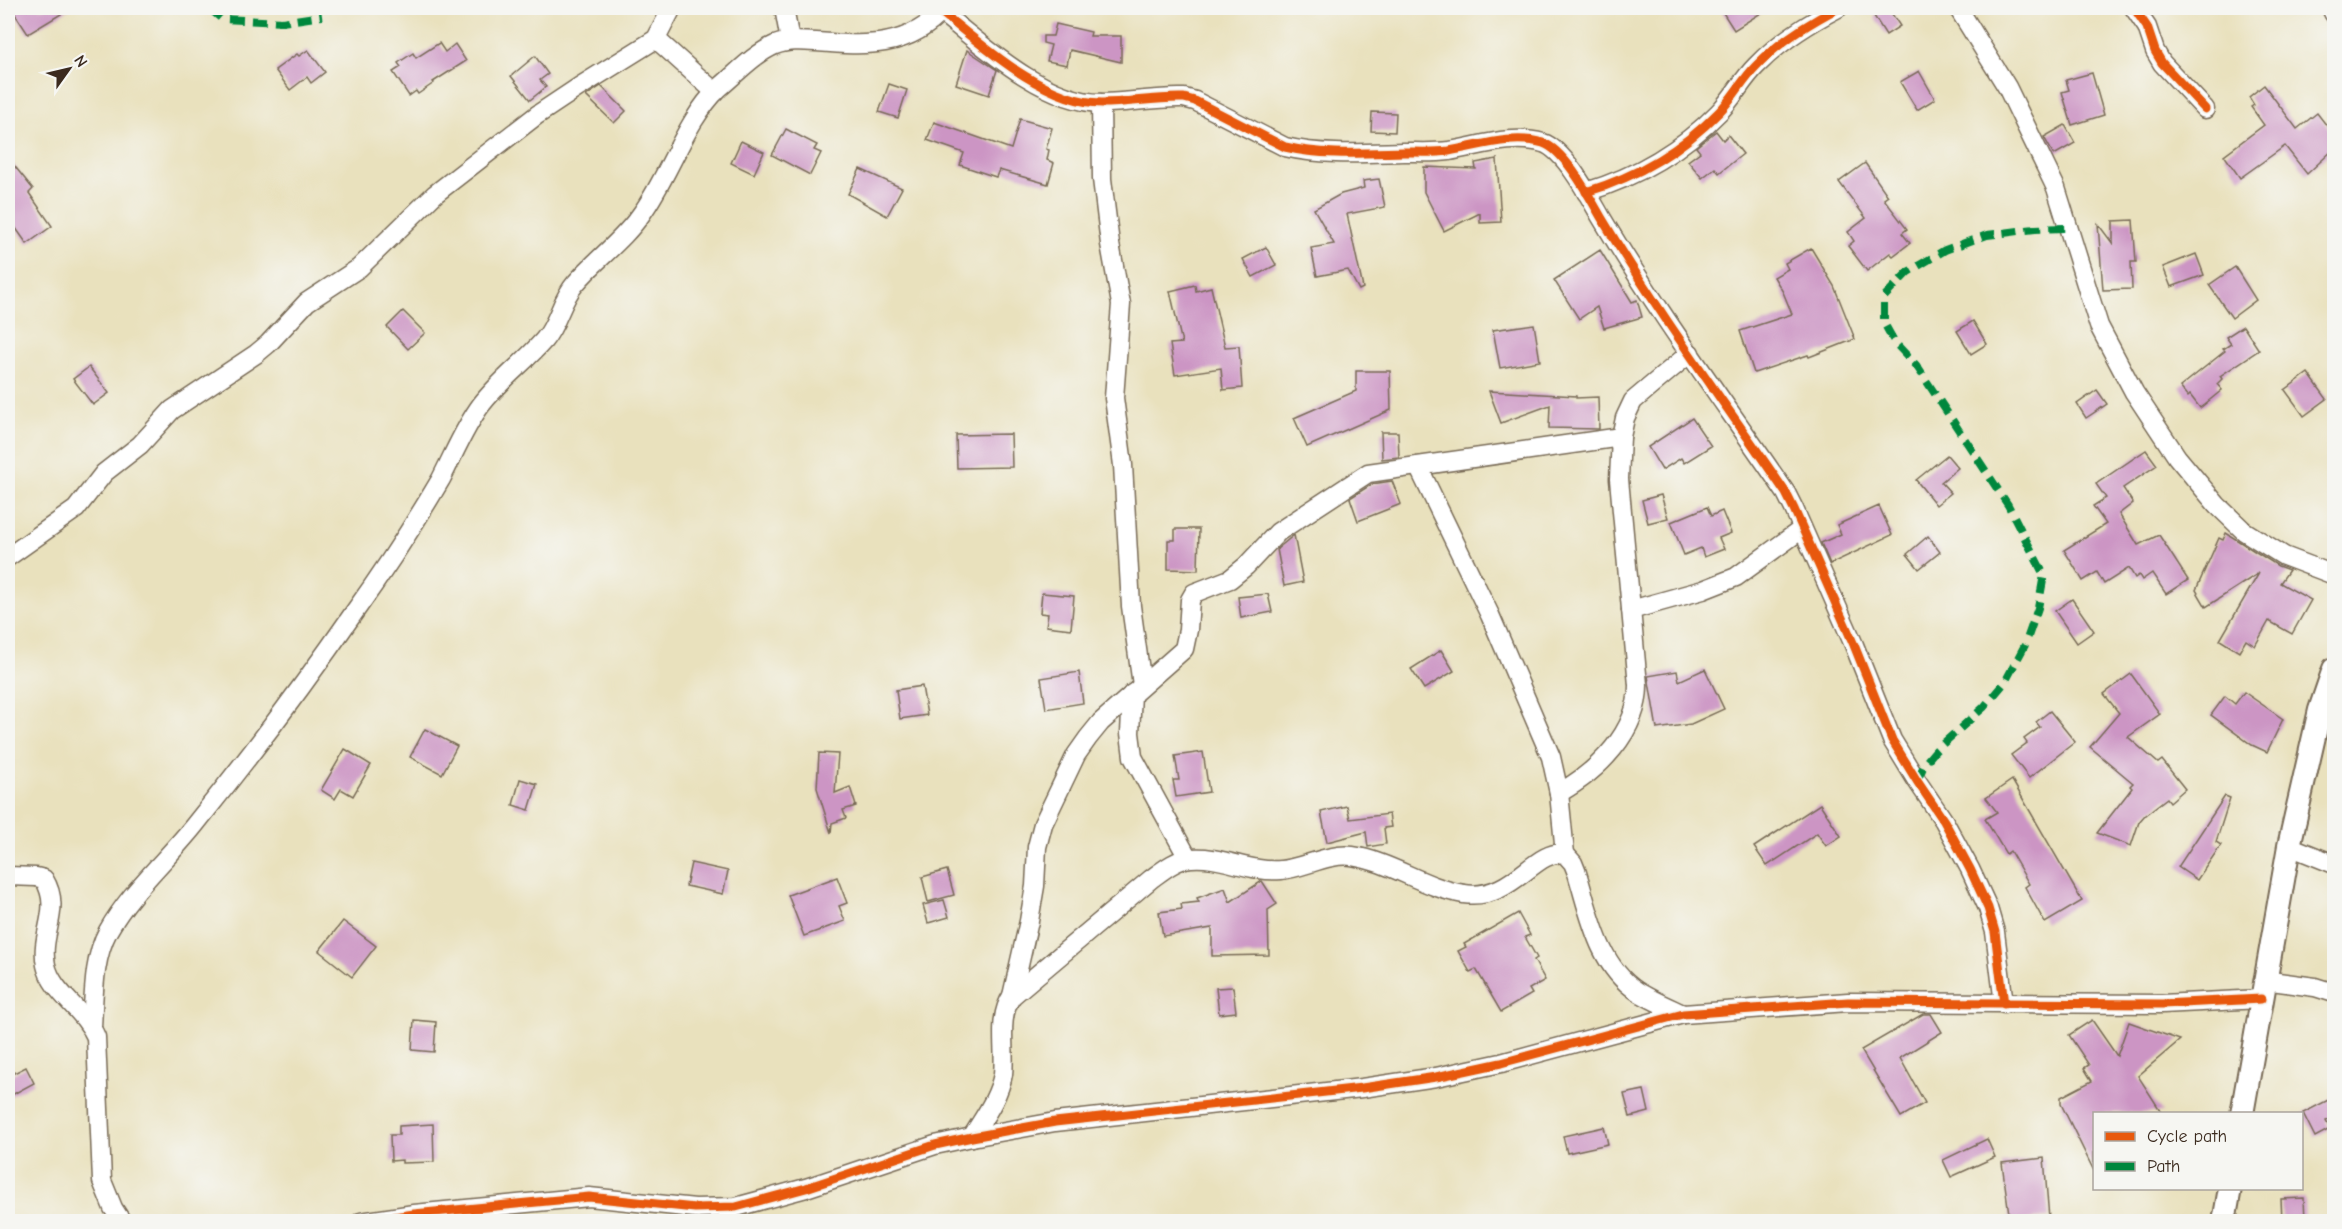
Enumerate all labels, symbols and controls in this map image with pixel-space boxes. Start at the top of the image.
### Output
north arrow [39,39,99,99]
text: N [70,52,91,71]
legend [2093,1112,2303,1190]
text: Cycle path [2147,1126,2227,1147]
text: Path [2147,1156,2180,1177]

